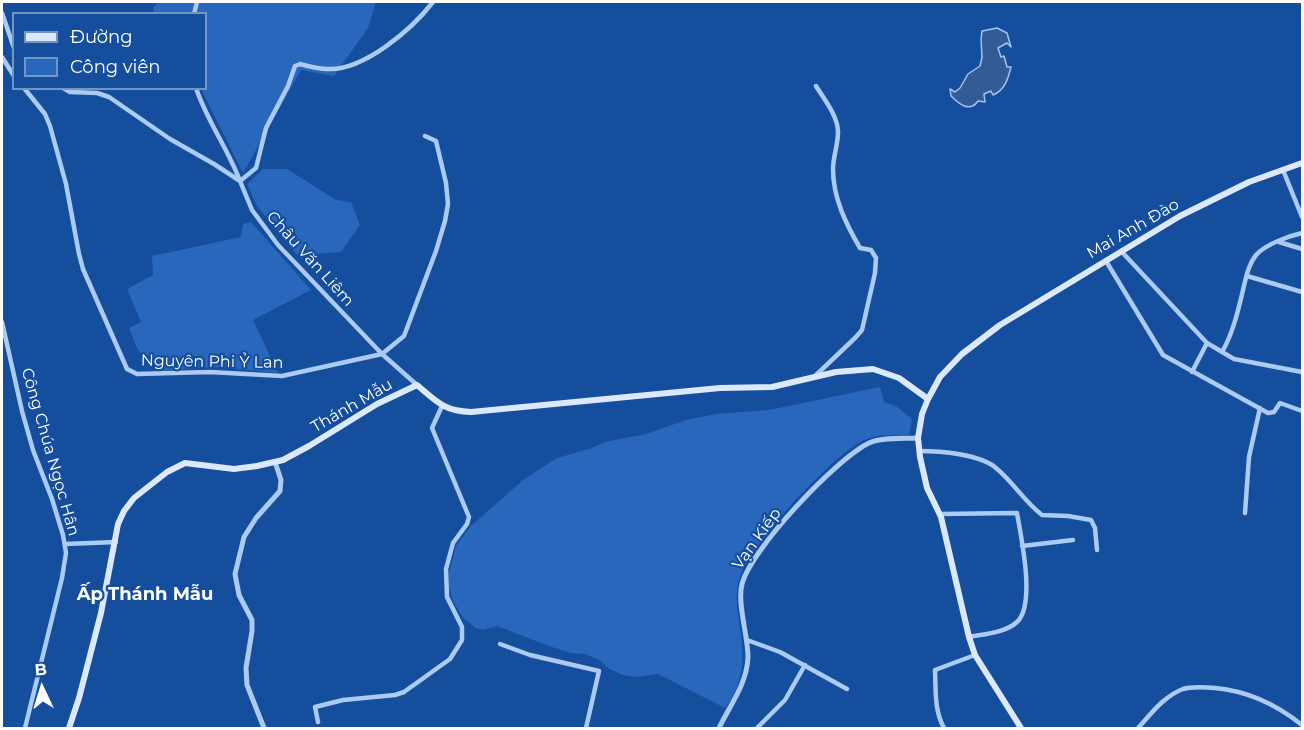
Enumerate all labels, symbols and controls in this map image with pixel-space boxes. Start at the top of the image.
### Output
legend [12,12,207,90]
text: Đường [70,26,133,48]
text: Công viên [70,56,161,78]
street label: Mai Anh Đào [1083,195,1183,263]
street label: Châu Văn Liêm [262,207,358,311]
street label: Nguyên Phi Ỷ Lan [141,351,283,373]
street label: Công Chúa Ngọc Hân [17,366,83,538]
street label: Thánh Mẫu [308,375,396,437]
street label: Vạn Kiếp [728,505,786,573]
district label: Ấp Thánh Mẫu [77,584,213,606]
north arrow [12,658,72,718]
text: B [34,660,47,679]

